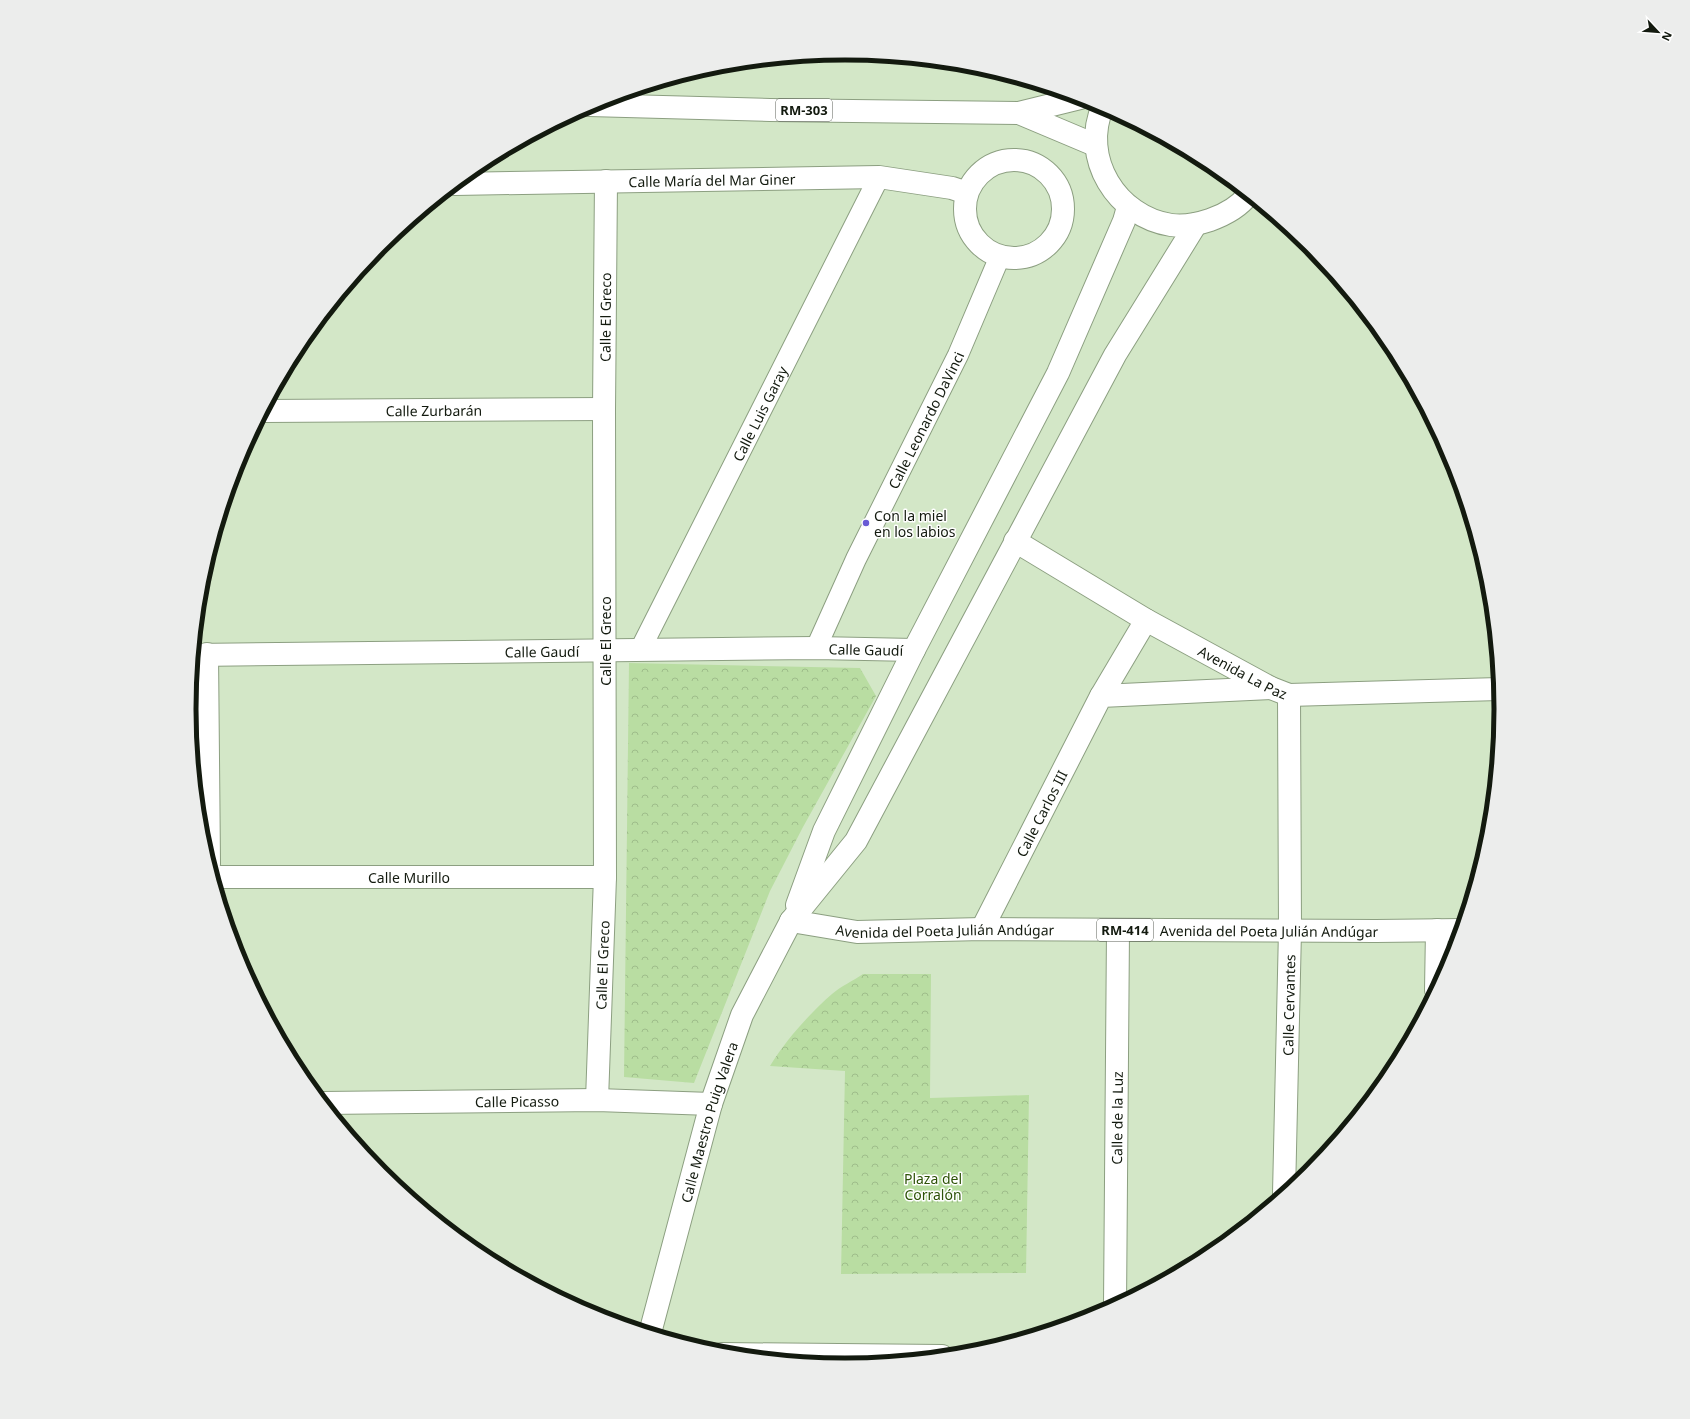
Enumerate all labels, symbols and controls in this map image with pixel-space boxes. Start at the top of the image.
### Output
north arrow [1638,12,1678,52]
text: N [1659,29,1676,44]
road number: RM-303 [776,99,832,121]
street label: Calle María del Mar Giner [628,169,796,191]
street label: Calle El Greco [595,272,615,362]
street label: Calle Leonardo DaVinci [883,349,968,492]
street label: Calle Luis Garay [728,362,792,464]
street label: Calle Zurbarán [386,400,482,420]
place label: Con la miel en los labios [874,506,956,541]
marker: Con la miel en los labios [861,518,871,528]
street label: Calle El Greco [596,596,615,686]
street label: Calle Gaudí [829,639,904,659]
street label: Calle Gaudí [505,641,580,661]
street label: Avenida La Paz [1195,641,1290,703]
street label: Calle Carlos III [1011,766,1071,860]
street label: Calle Murillo [368,868,450,887]
street label: Avenida del Poeta Julián Andúgar [834,919,1055,942]
road number: RM-414 [1097,919,1153,941]
street label: Calle El Greco [591,920,613,1010]
street label: Avenida del Poeta Julián Andúgar [1160,920,1379,941]
street label: Calle Cervantes [1278,954,1299,1056]
street label: Calle Maestro Puig Valera [676,1039,742,1205]
street label: Calle de la Luz [1107,1071,1126,1165]
street label: Calle Picasso [475,1091,559,1111]
park label: Plaza del Corralón [904,1169,962,1204]

